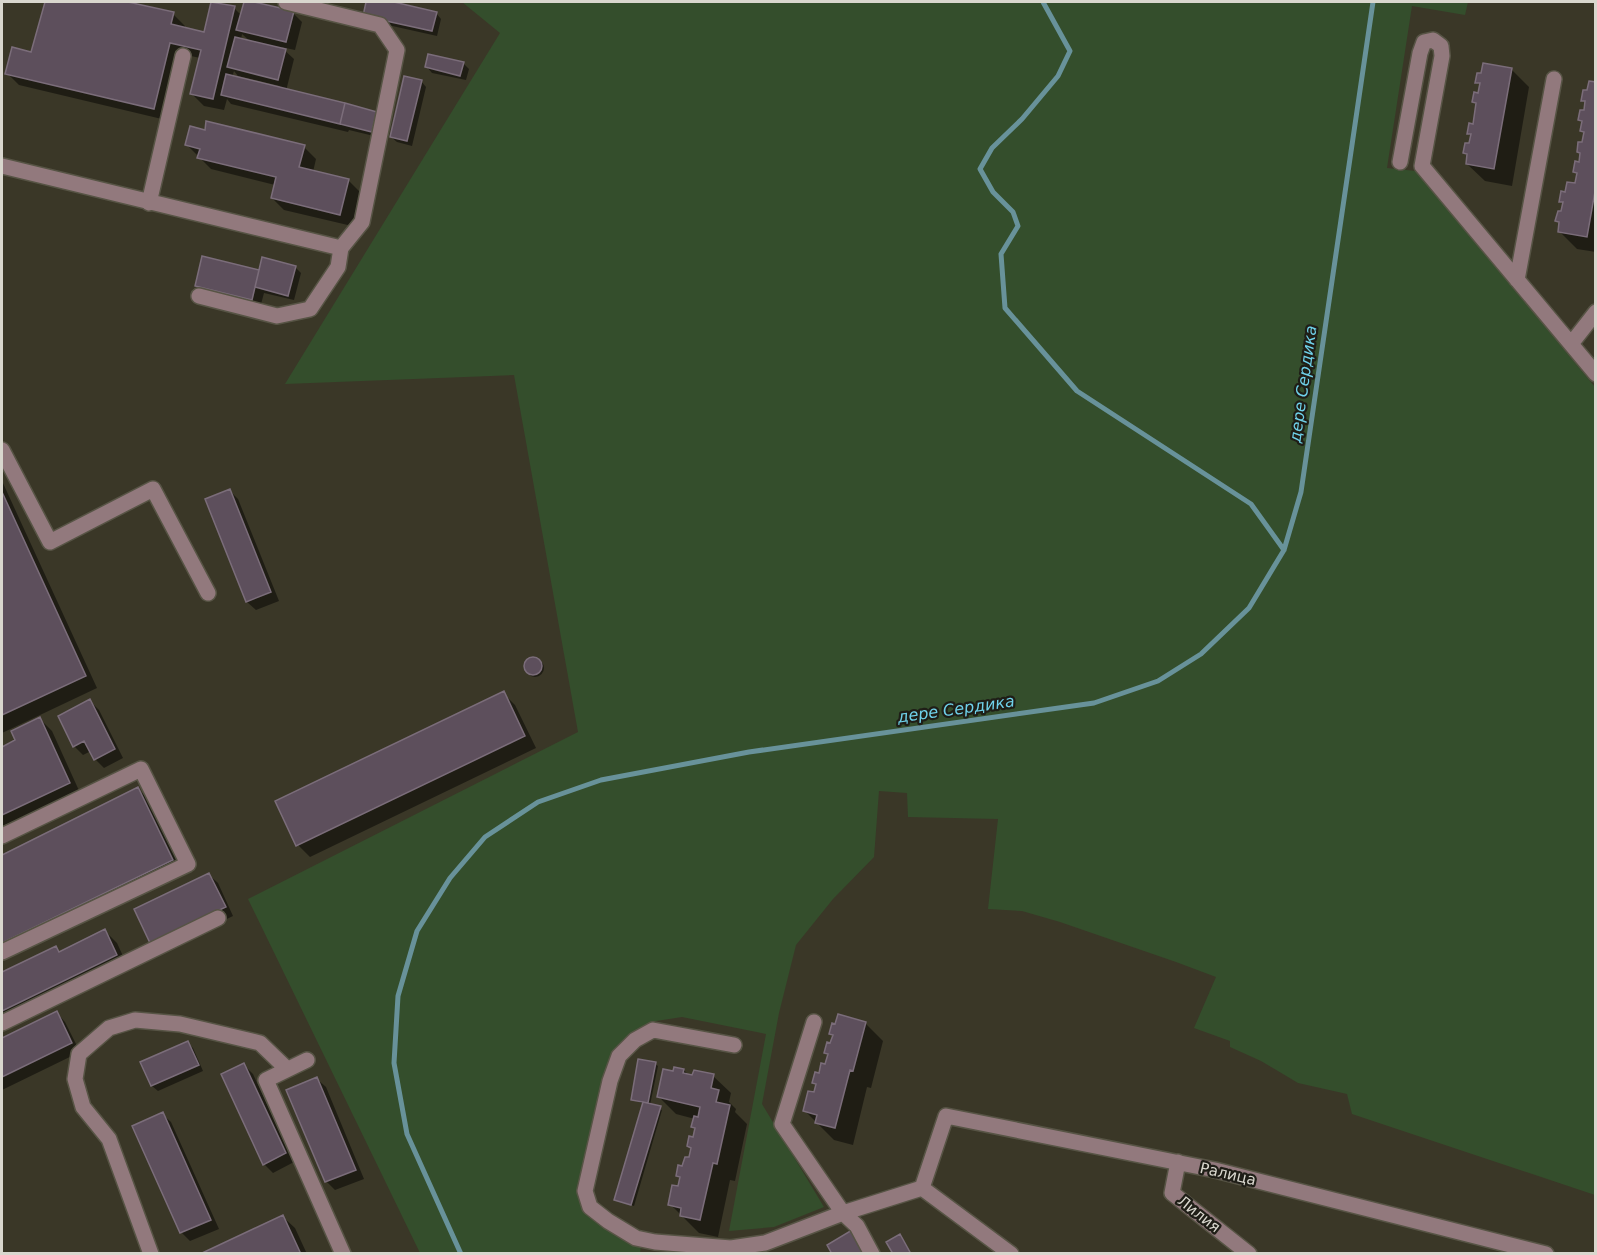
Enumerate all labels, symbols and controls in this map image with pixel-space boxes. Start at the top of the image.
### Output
water label: дере Сердика [1285,324,1321,445]
water label: дере Сердика [895,691,1016,727]
street label: Ралица [1198,1159,1258,1189]
street label: Лилия [1174,1192,1224,1236]

